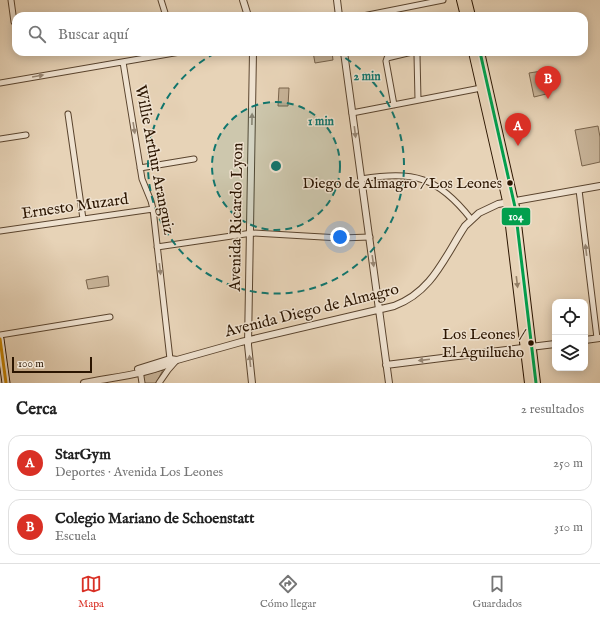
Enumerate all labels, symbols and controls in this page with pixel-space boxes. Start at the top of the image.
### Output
search box [12,12,588,56]
icon: search [26,23,48,45]
text: Buscar aquí [58,25,128,44]
pin: B [535,66,561,99]
text: 2 min [353,69,381,84]
one-way arrow [32,73,45,79]
street label: Willie Arthur Aranguiz [130,83,178,237]
one-way arrow [249,112,255,125]
pin: A [505,113,531,146]
text: 1 min [308,114,335,129]
one-way arrow [131,122,137,134]
one-way arrow [352,126,358,138]
street label: Avenida Ricardo Lyon [226,142,248,293]
centre of rings [269,159,283,173]
place label: Diego de Almagro / Los Leones [303,174,502,193]
marker: Diego de Almagro / Los Leones [505,178,515,188]
street label: Ernesto Muzard [20,190,130,224]
line badge: 104 [501,207,531,226]
text: 104 [509,210,524,224]
your location [330,227,350,247]
one-way arrow [583,244,589,256]
one-way arrow [370,255,376,267]
one-way arrow [157,263,163,275]
one-way arrow [514,276,520,288]
street label: Avenida Diego de Almagro [222,280,401,343]
map controls [552,299,588,371]
button: locate [552,299,588,335]
place label: Los Leones / El Aguilucho [442,325,527,362]
button: layers [552,335,588,371]
marker: Los Leones / El Aguilucho [526,338,536,348]
scale bar [12,355,92,374]
one-way arrow [247,355,253,368]
text: 100 m [18,357,44,371]
one-way arrow [418,357,430,364]
text: Cerca [16,399,57,420]
text: 2 resultados [521,401,584,418]
text: StarGym [55,445,111,464]
text: A [26,455,34,472]
text: 250 m [553,455,583,472]
text: Deportes · Avenida Los Leones [55,464,223,481]
text: Colegio Mariano de Schoenstatt [55,509,254,528]
text: B [26,519,34,536]
text: 310 m [554,519,583,536]
text: Escuela [55,528,96,545]
tab: Mapa [78,573,104,611]
tab: Cómo llegar [260,573,316,611]
tab: Guardados [472,573,522,611]

